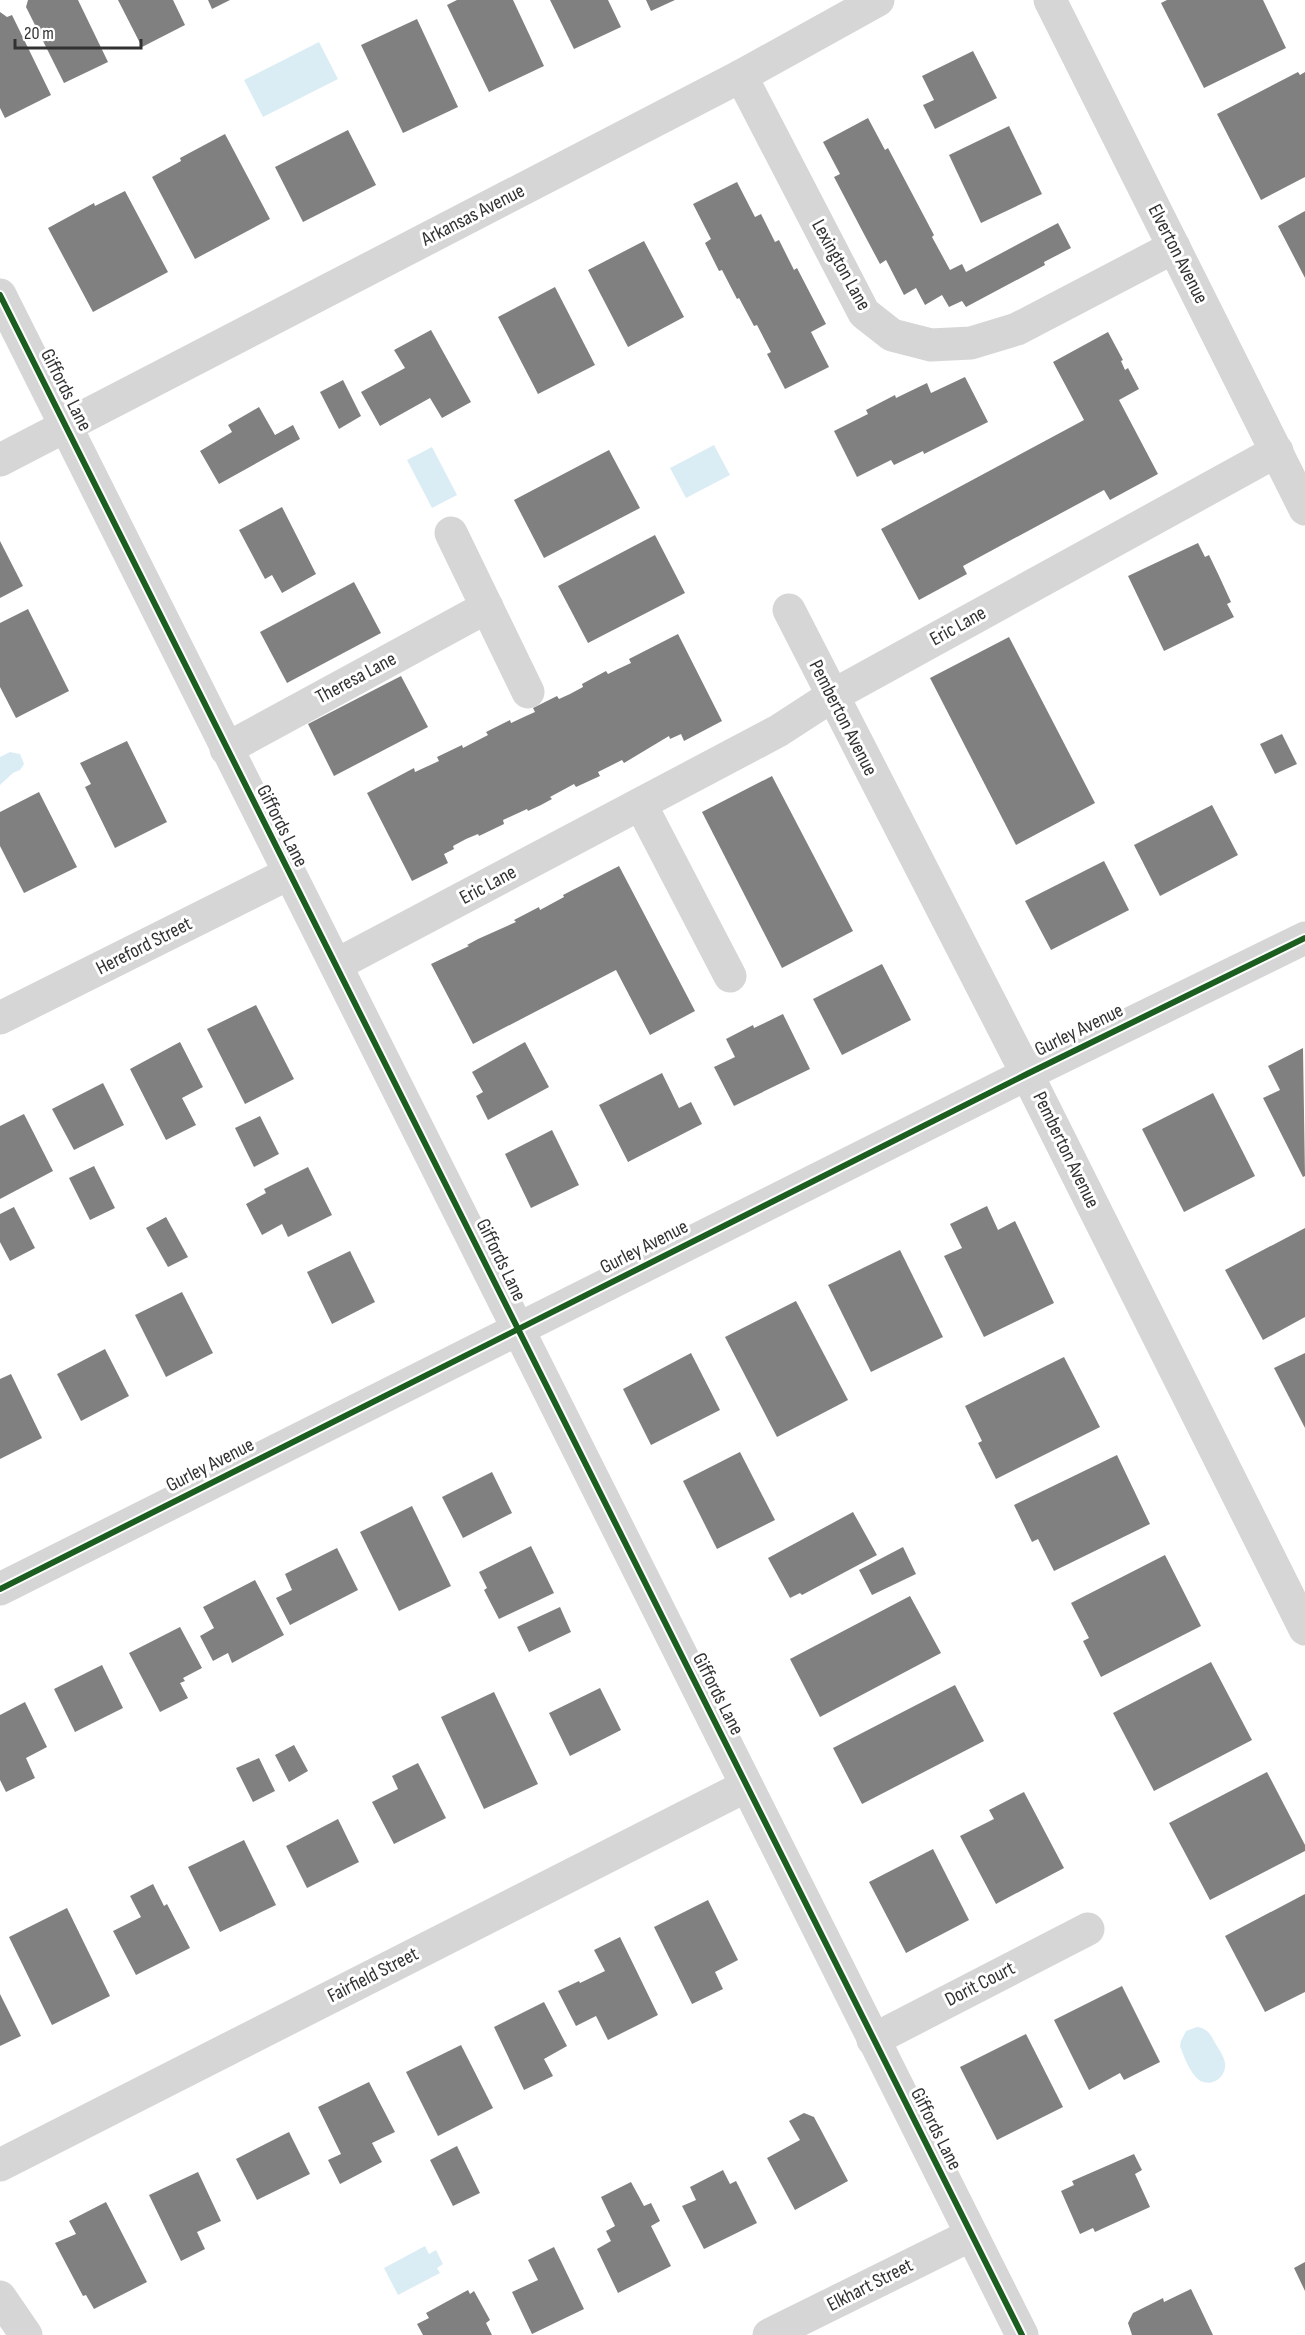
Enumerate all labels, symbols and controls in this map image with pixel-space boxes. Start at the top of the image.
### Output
scale bar [15,12,141,50]
text: 20 m [24,23,54,44]
street label: Arkansas Avenue [416,179,529,252]
street label: Elverton Avenue [1143,200,1213,308]
street label: Lexington Lane [806,215,876,315]
street label: Giffords Lane [35,345,97,435]
street label: Eric Lane [926,601,990,651]
street label: Theresa Lane [312,647,400,709]
street label: Pemberton Avenue [804,656,882,780]
street label: Giffords Lane [251,781,313,871]
street label: Eric Lane [456,860,520,910]
street label: Hereford Street [92,912,196,980]
street label: Gurley Avenue [1031,998,1127,1062]
street label: Pemberton Avenue [1027,1088,1105,1212]
street label: Giffords Lane [471,1215,531,1305]
street label: Gurley Avenue [596,1215,692,1279]
street label: Gurley Avenue [162,1433,258,1497]
street label: Giffords Lane [687,1649,749,1739]
street label: Fairfield Street [324,1942,422,2008]
street label: Dorit Court [941,1956,1019,2012]
street label: Giffords Lane [905,2084,967,2174]
street label: Elkhart Street [823,2253,917,2317]

